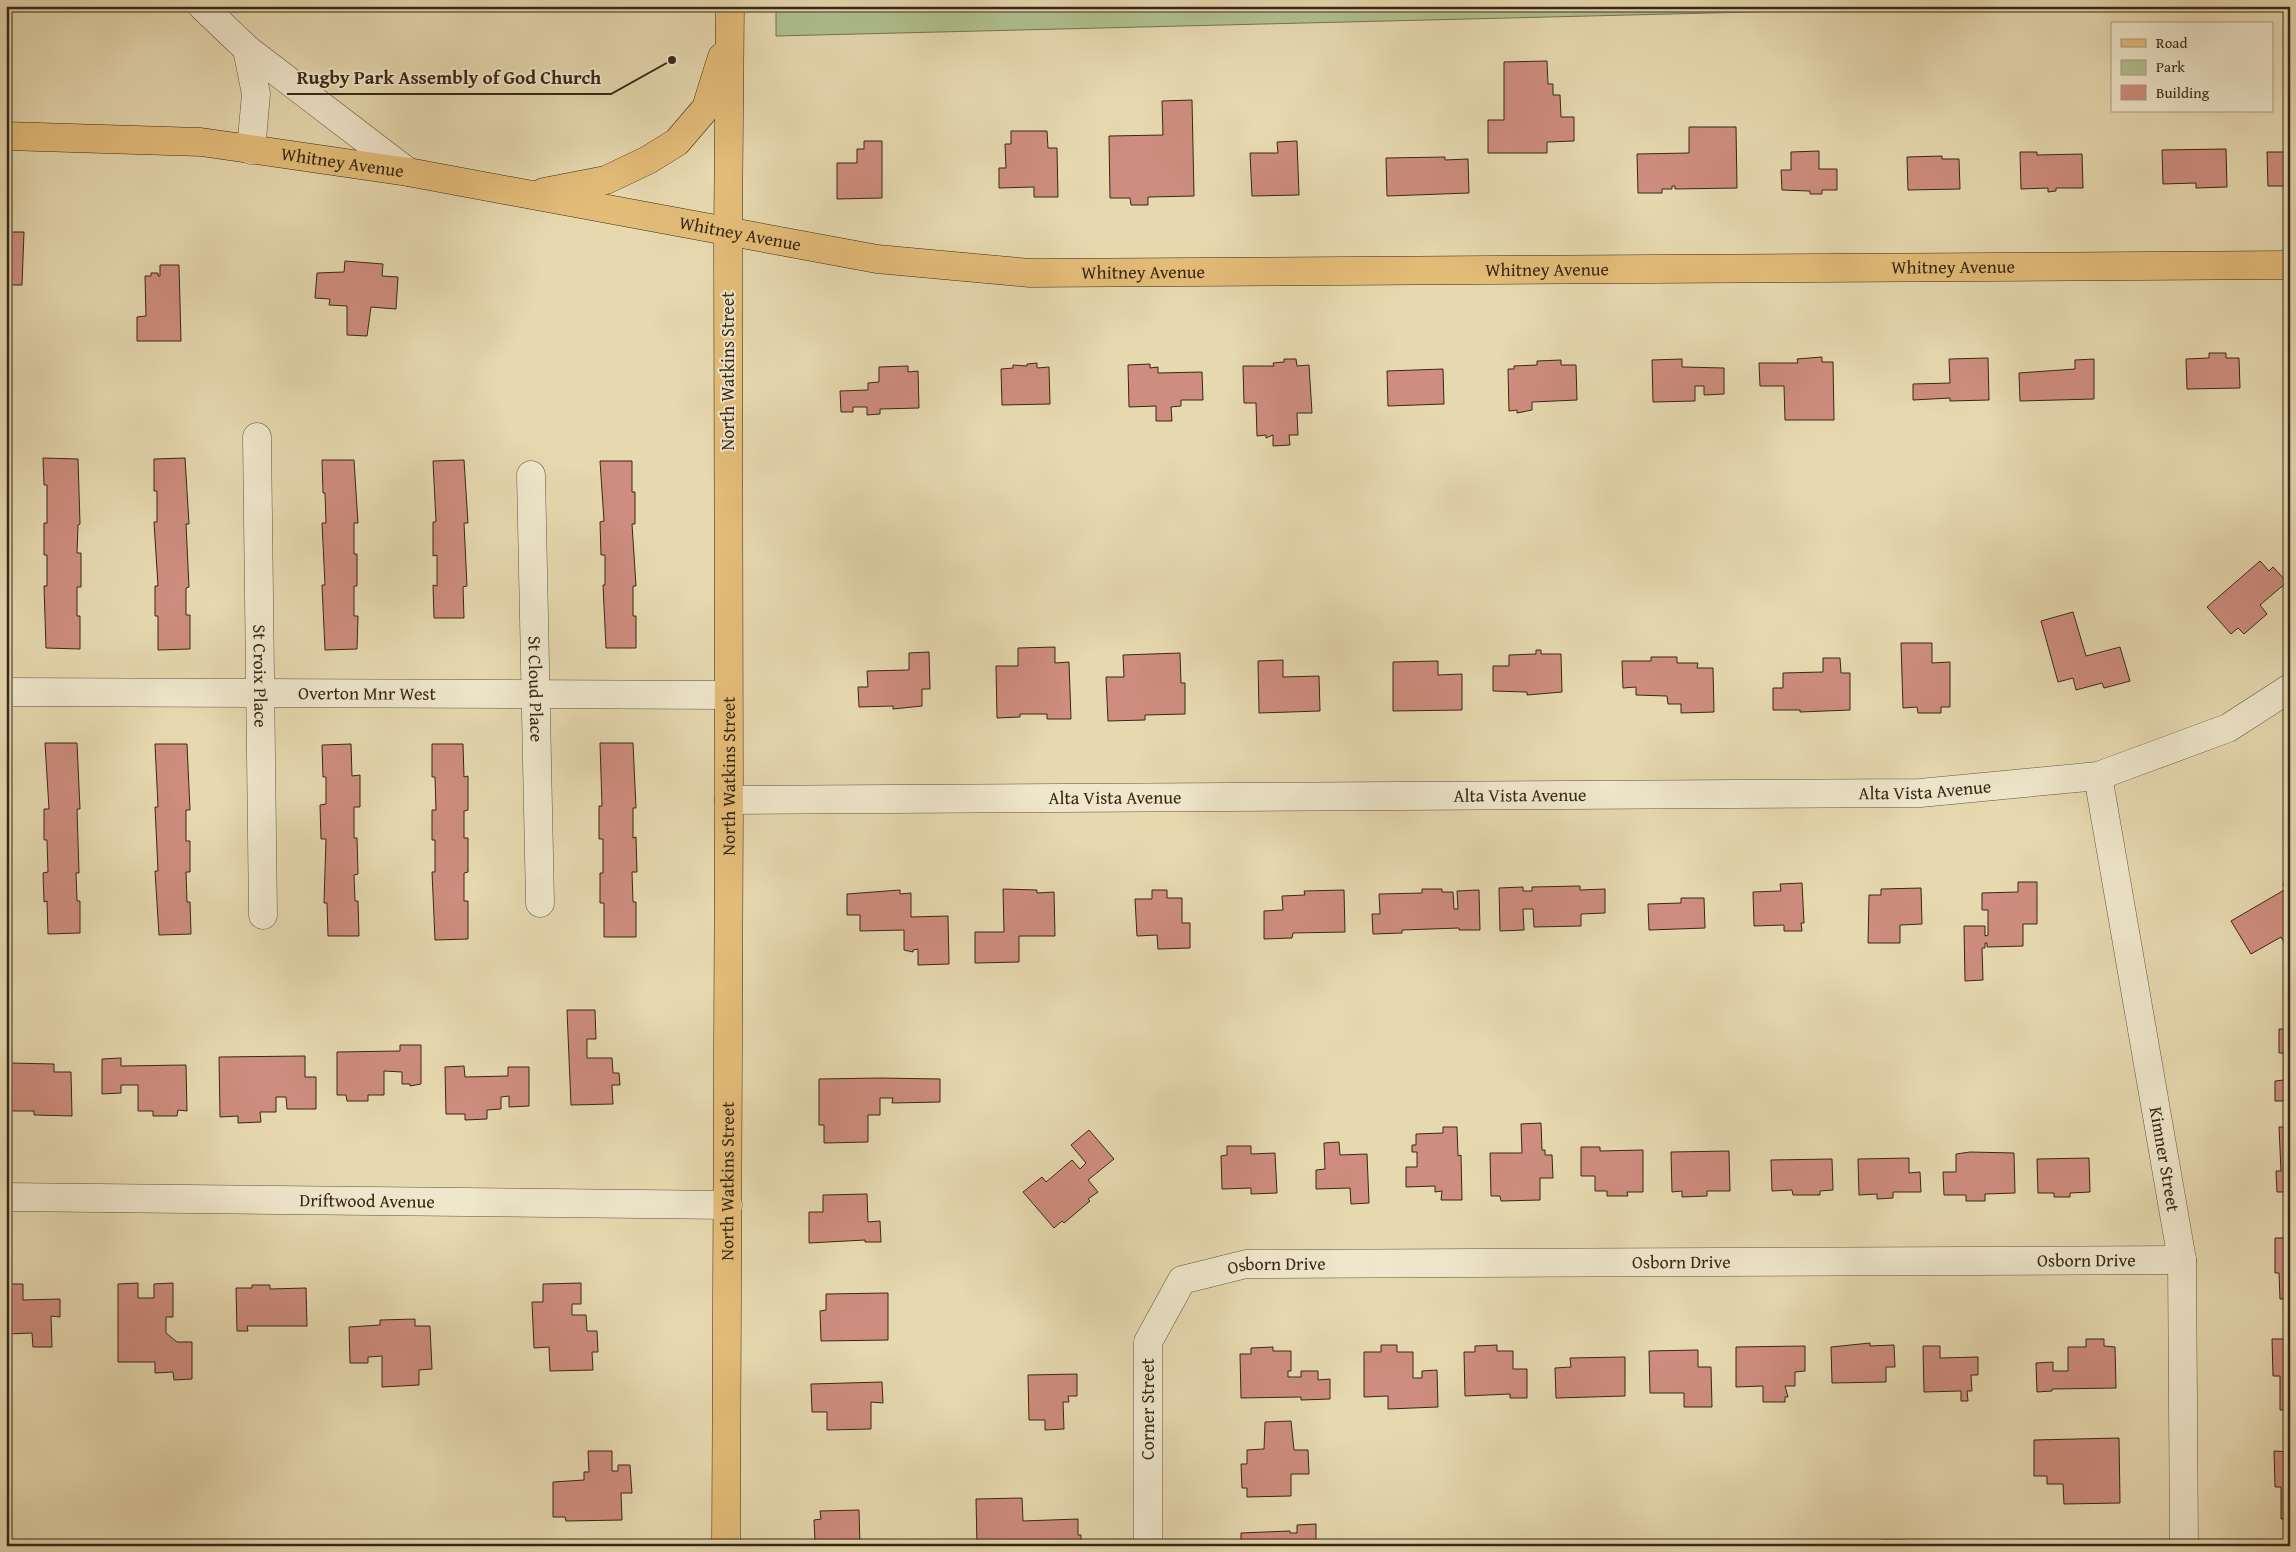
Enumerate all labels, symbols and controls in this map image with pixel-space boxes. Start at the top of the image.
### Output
legend [2111,22,2274,112]
text: Road [2156,32,2187,53]
text: Park [2156,56,2185,77]
callout: Rugby Park Assembly of God Church [287,60,611,94]
text: Rugby Park Assembly of God Church [297,63,602,91]
text: Building [2156,82,2210,103]
street label: Whitney Avenue [279,140,406,184]
street label: Whitney Avenue [677,209,803,258]
street label: Whitney Avenue [1891,253,2015,281]
street label: Whitney Avenue [1485,255,1609,283]
street label: Whitney Avenue [1081,258,1205,286]
street label: North Watkins Street [714,291,741,451]
street label: St Croix Place [246,624,275,728]
street label: St Cloud Place [521,636,551,742]
street label: Overton Mnr West [298,679,437,707]
street label: North Watkins Street [715,696,742,856]
street label: Alta Vista Avenue [1858,772,1992,806]
street label: Alta Vista Avenue [1453,781,1587,809]
street label: Alta Vista Avenue [1048,783,1182,811]
street label: North Watkins Street [713,1101,741,1261]
street label: Kimner Street [2143,1105,2187,1214]
street label: Driftwood Avenue [299,1186,435,1215]
street label: Osborn Drive [2037,1246,2136,1274]
street label: Osborn Drive [1632,1248,1731,1275]
street label: Osborn Drive [1224,1250,1326,1281]
street label: Corner Street [1134,1357,1161,1460]

